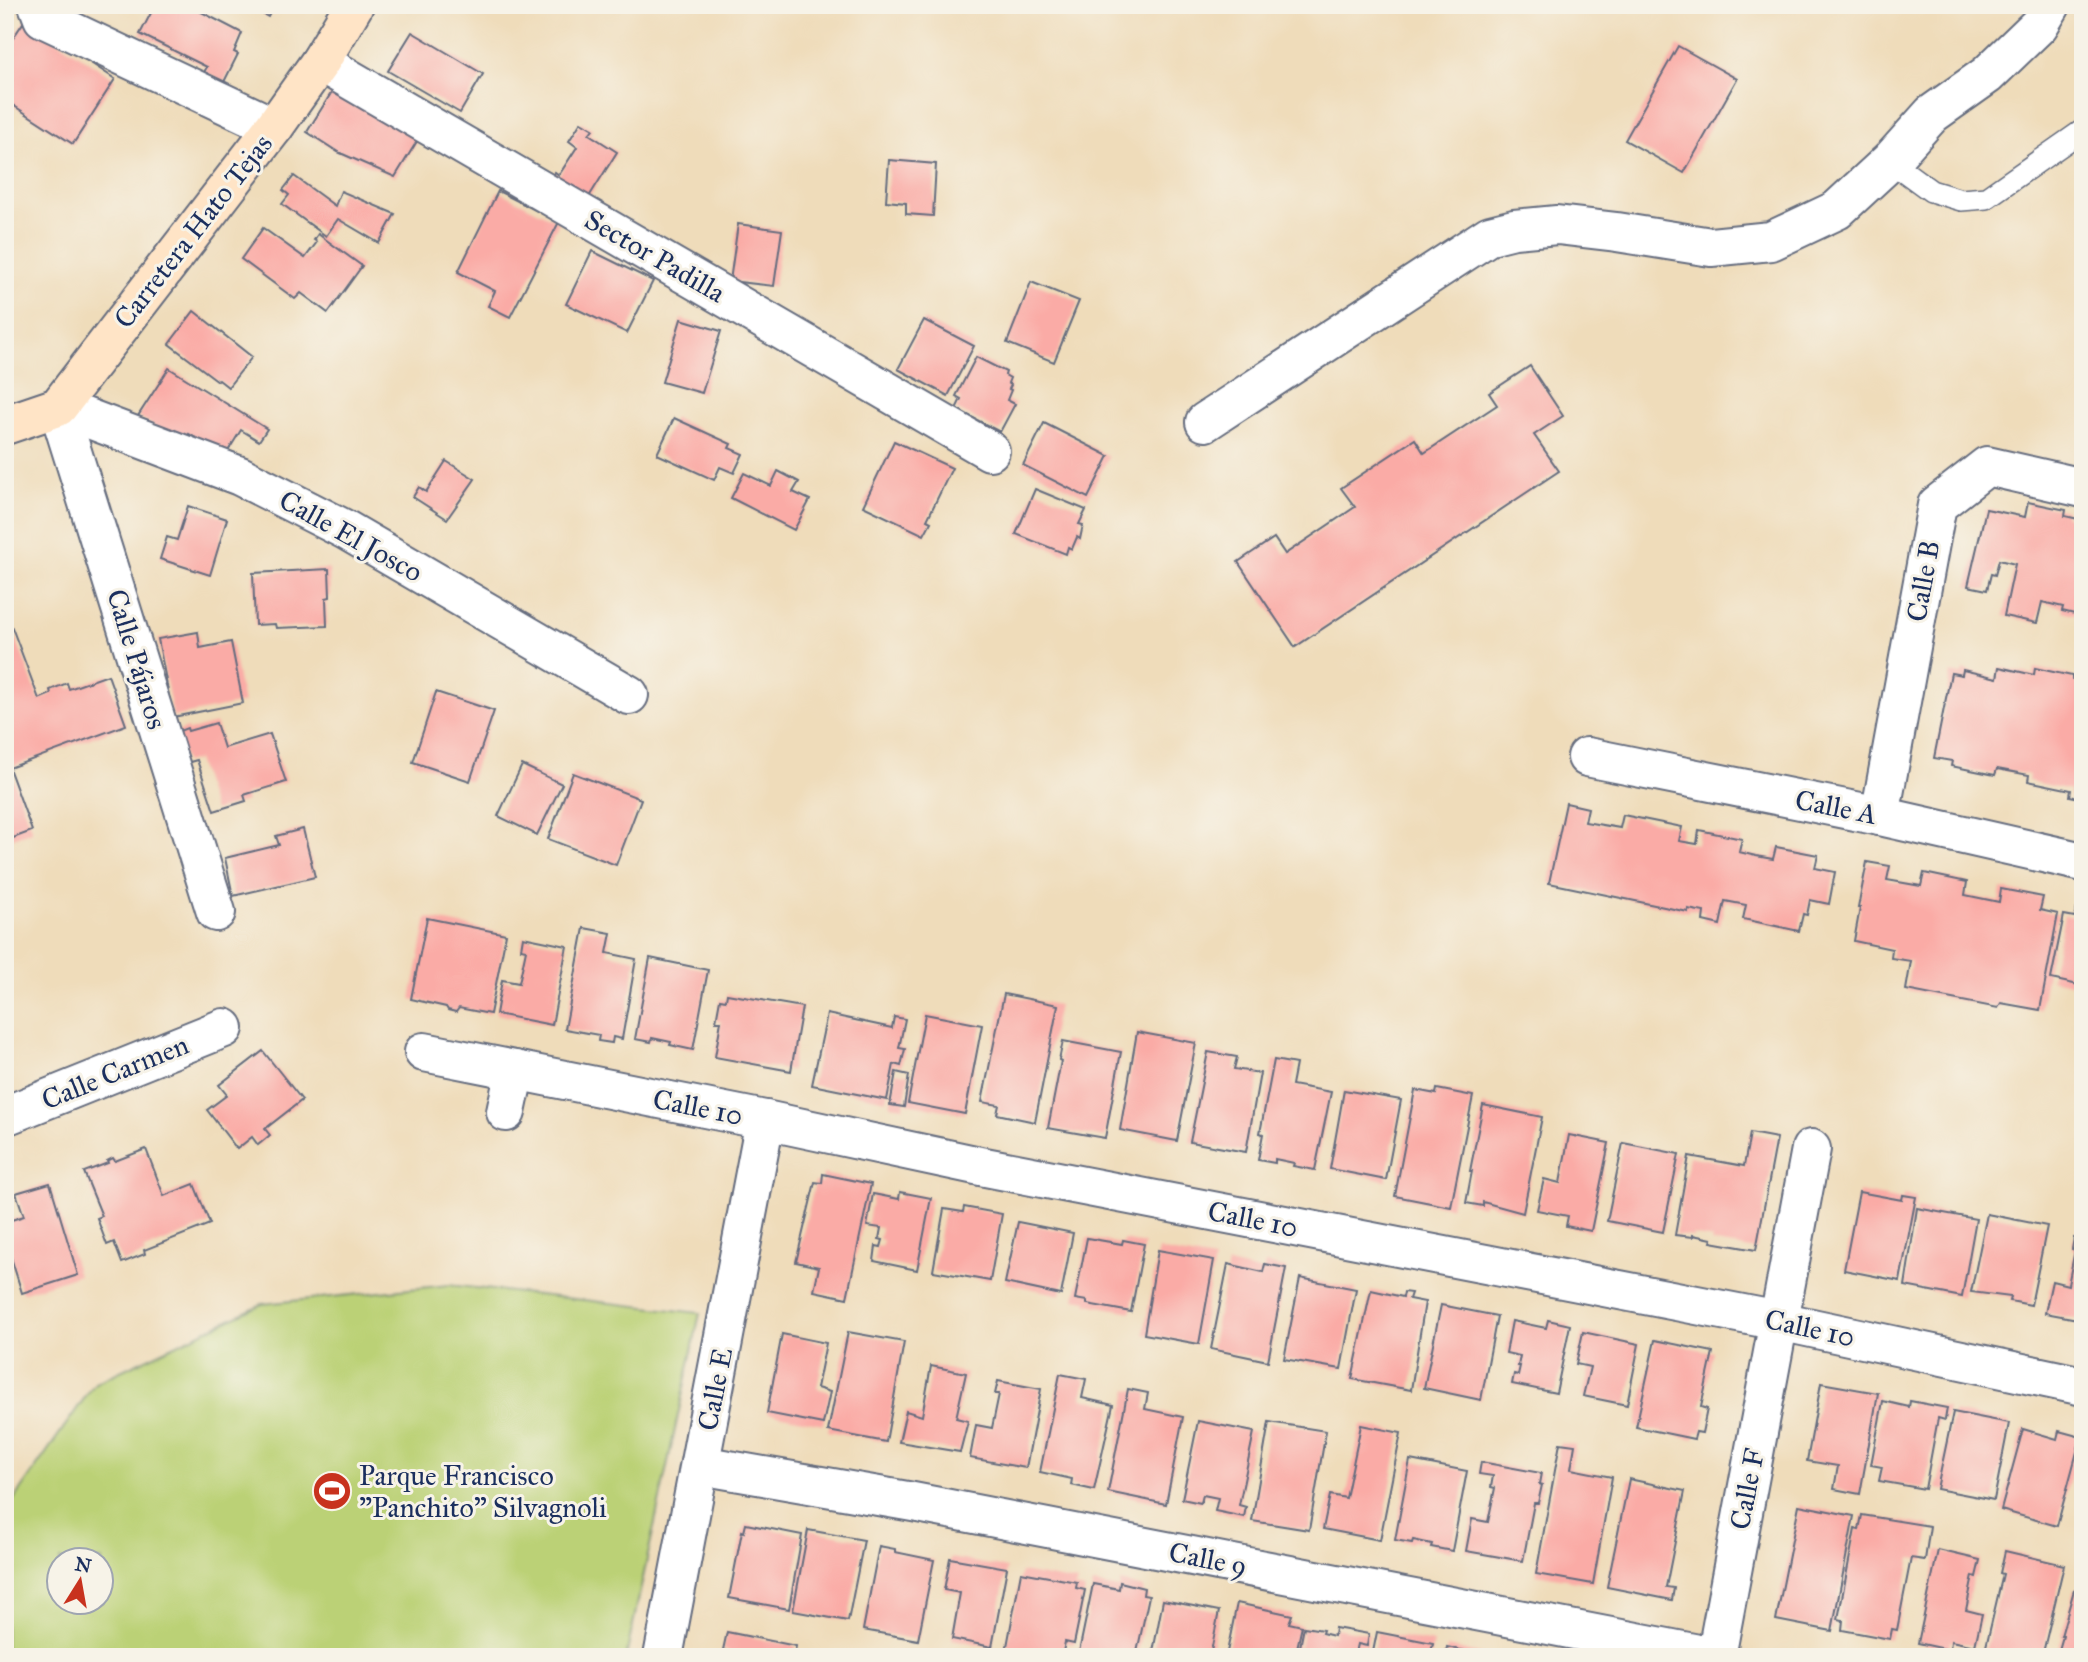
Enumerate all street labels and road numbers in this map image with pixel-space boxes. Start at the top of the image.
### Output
street label: Carretera Hato Tejas [106,127,280,335]
street label: Sector Padilla [579,202,732,310]
street label: Calle El Josco [273,482,429,590]
street label: Calle B [1899,537,1947,625]
street label: Calle Pájaros [99,585,175,733]
street label: Calle A [1792,782,1880,832]
street label: Calle Carmen [36,1027,194,1117]
street label: Calle 10 [650,1081,746,1133]
street label: Calle 10 [1205,1193,1301,1245]
street label: Calle 10 [1762,1301,1858,1355]
street label: Calle E [690,1345,740,1433]
street label: Calle F [1722,1445,1772,1533]
street label: Calle 9 [1166,1534,1250,1584]

